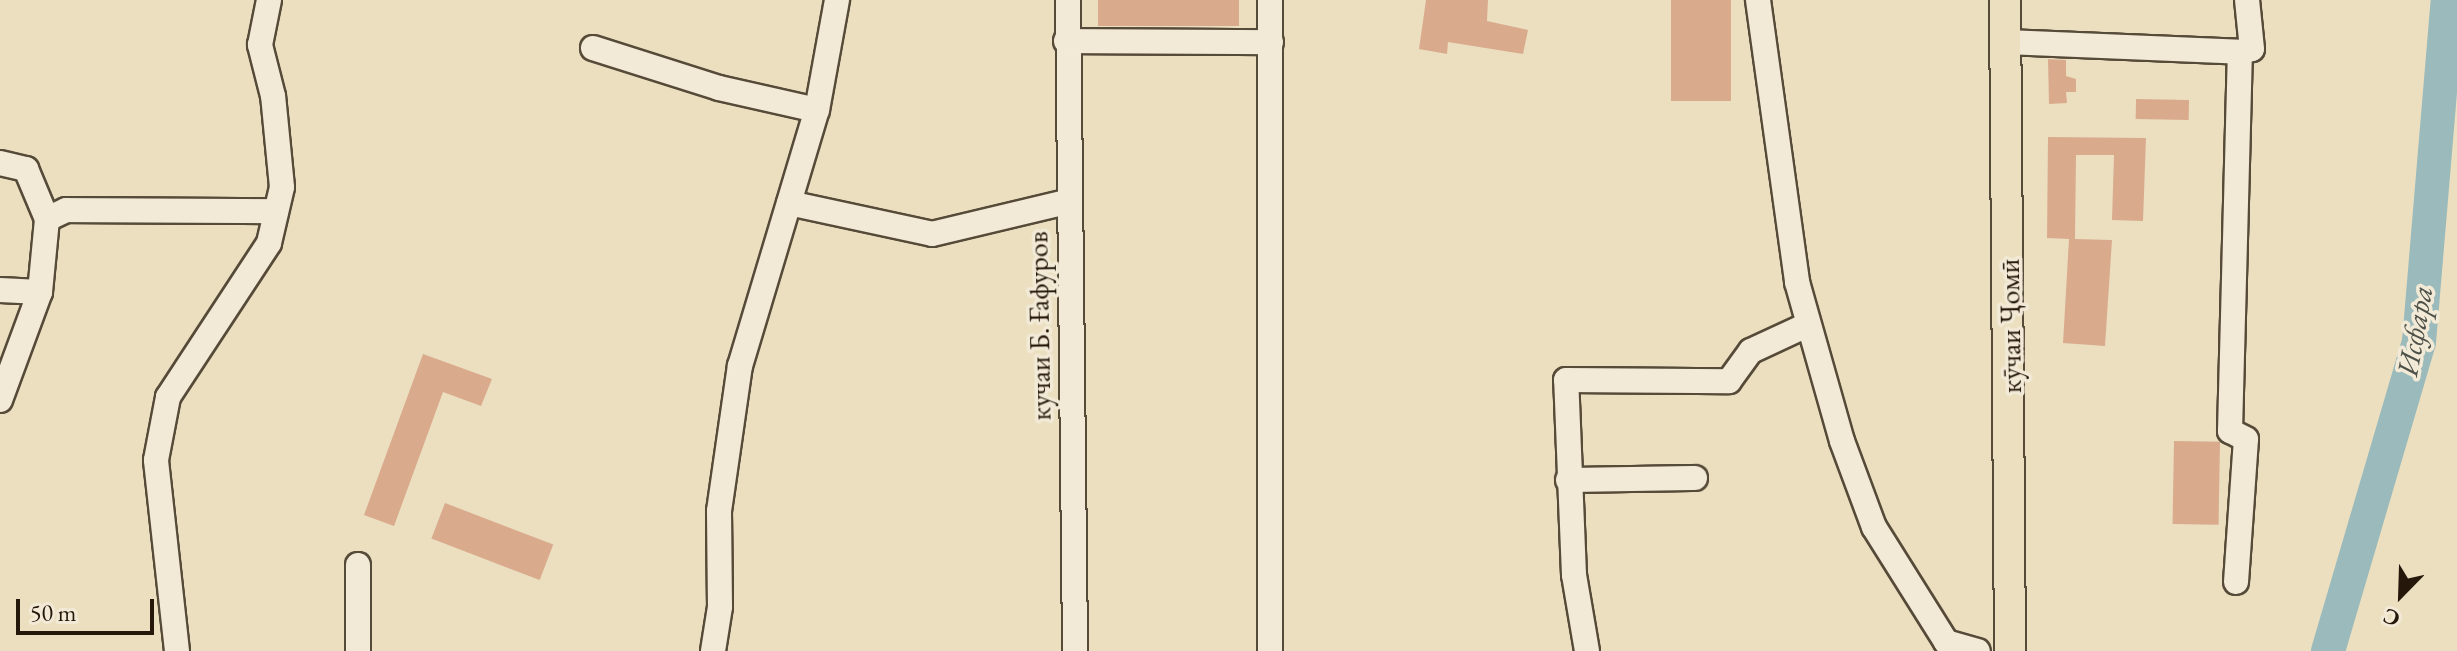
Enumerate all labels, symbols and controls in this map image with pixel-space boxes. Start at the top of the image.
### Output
street label: кучаи Б. Ғафуров [1021,231,1057,421]
street label: кӯчаи Ҷомӣ [1992,258,2028,394]
water label: Исфара [2389,283,2441,379]
north arrow [2361,555,2441,635]
scale bar [20,583,158,633]
text: 50 m [30,597,77,628]
text: С [2379,601,2404,634]

